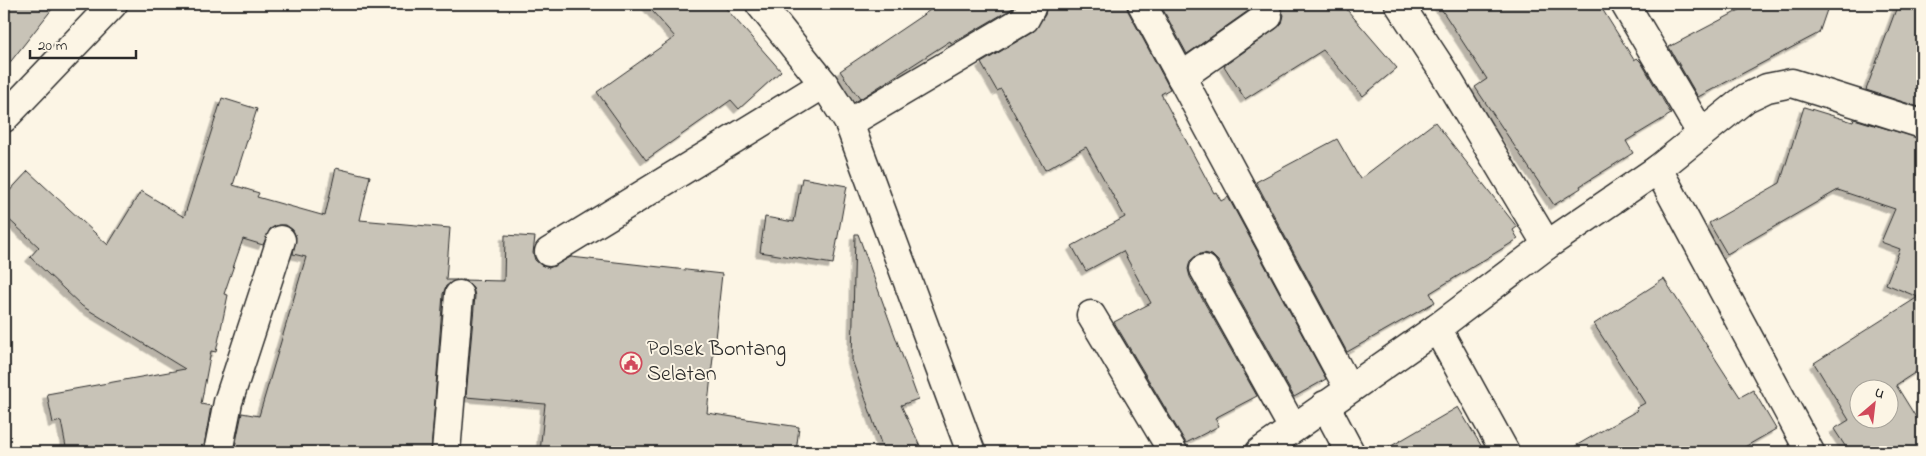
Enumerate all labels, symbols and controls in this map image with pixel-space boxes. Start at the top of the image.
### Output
scale bar [30,28,136,60]
text: 20 m [38,35,68,57]
place label: Polsek Bontang Selatan [647,334,786,391]
public building icon: Polsek Bontang Selatan [619,351,643,375]
north arrow [1848,378,1898,428]
text: U [1871,382,1888,405]

